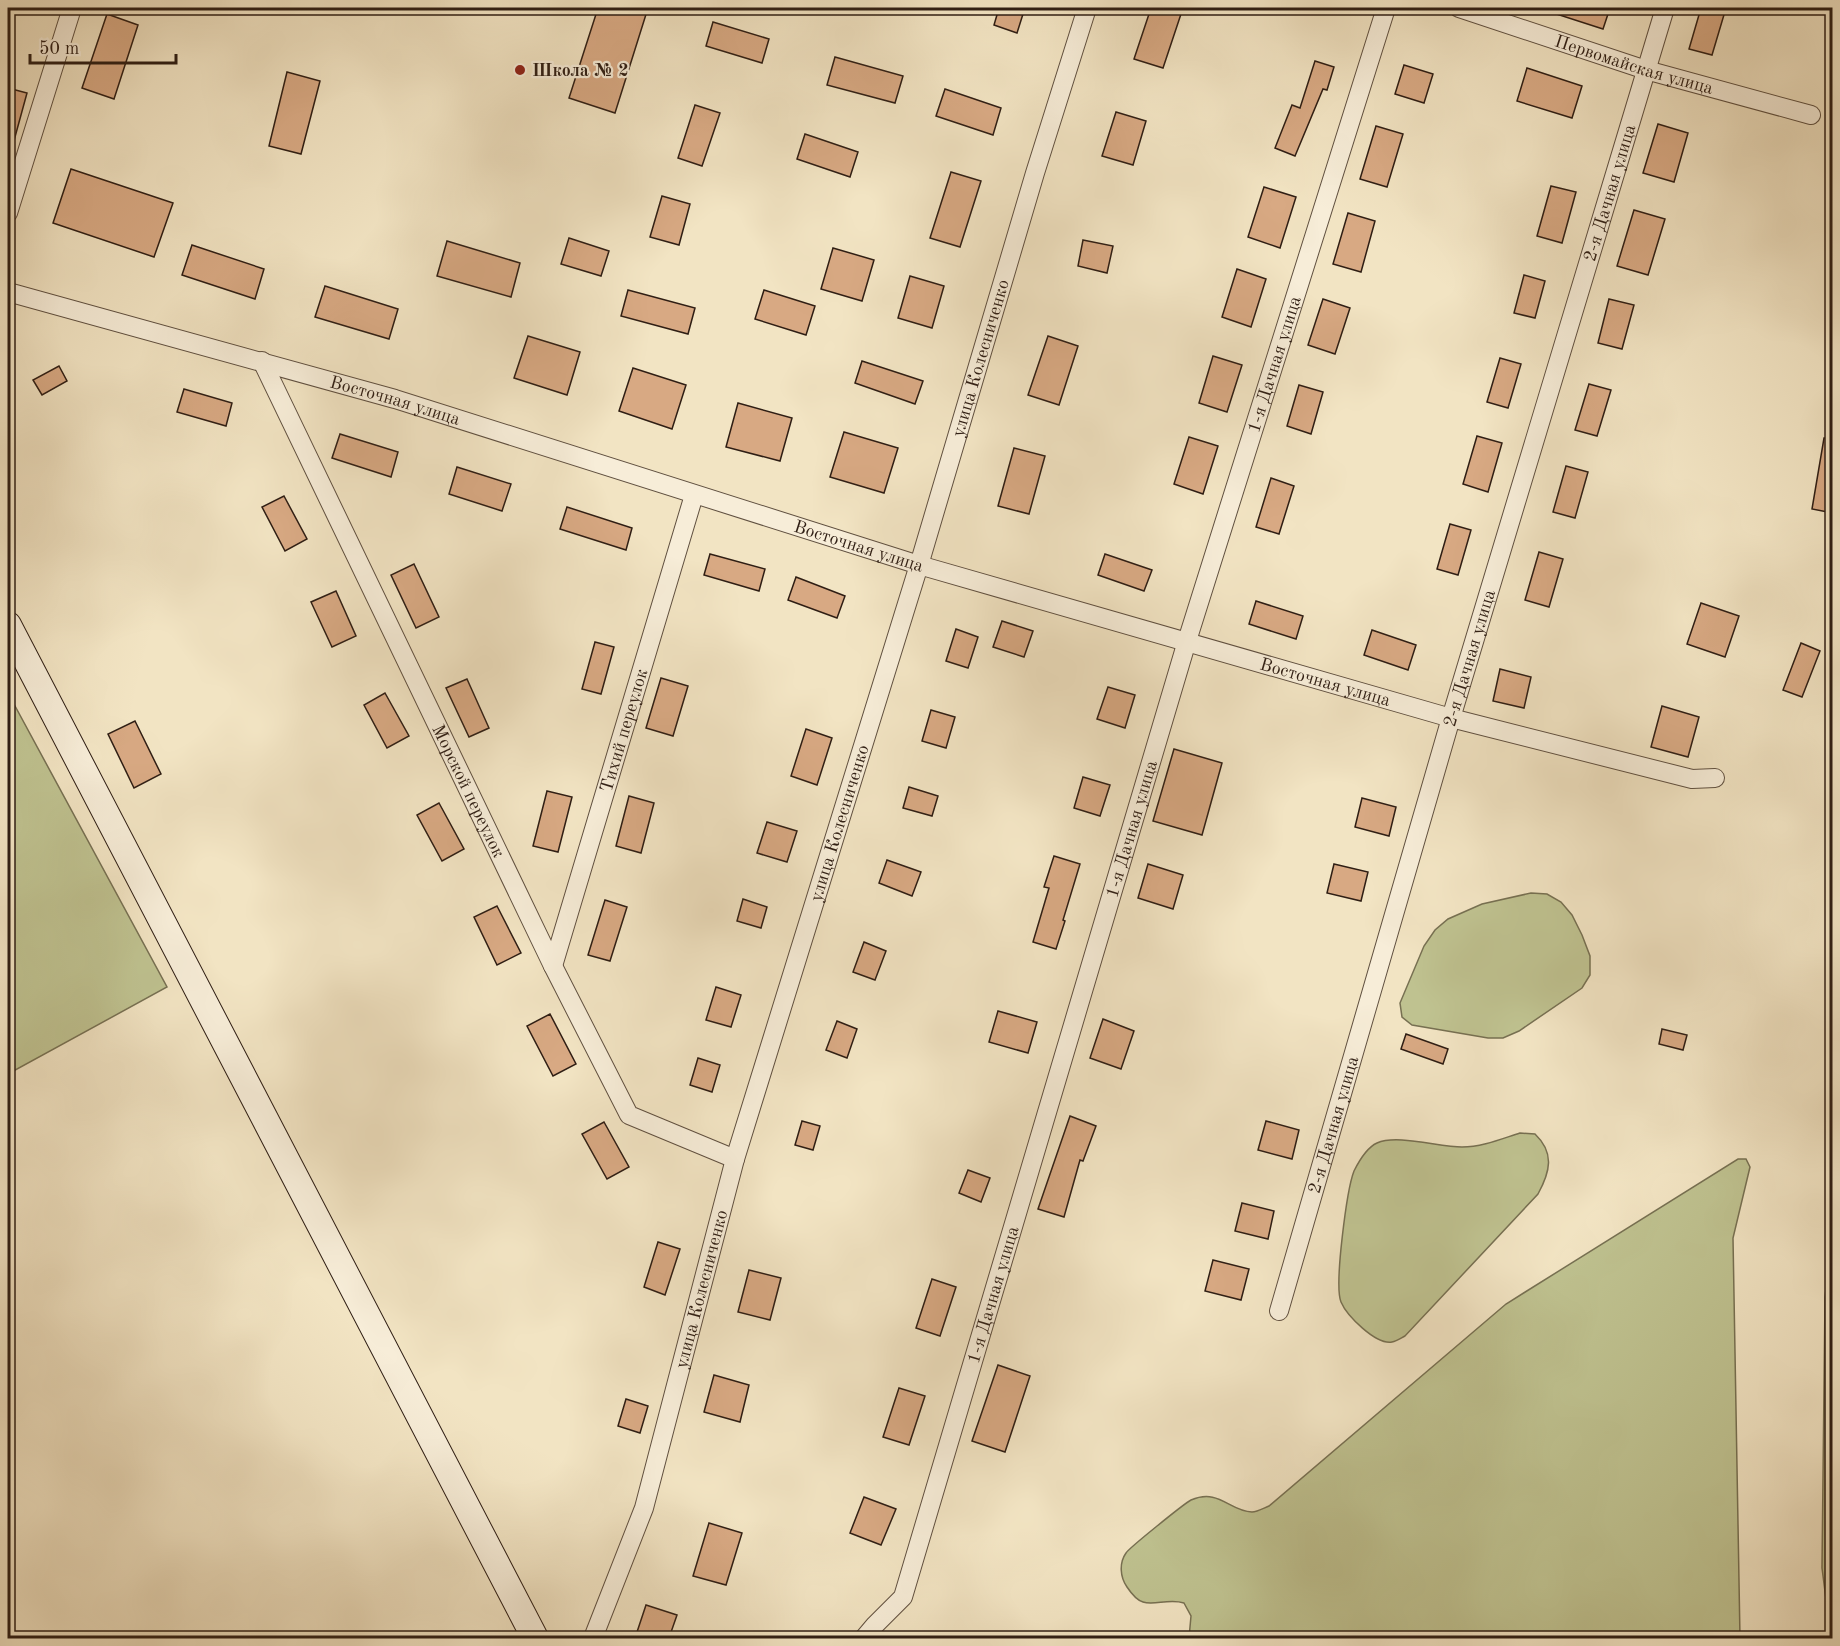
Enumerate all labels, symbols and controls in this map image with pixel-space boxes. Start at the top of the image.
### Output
scale bar [30,27,176,65]
street label: Первомайская улица [1552,32,1715,98]
text: 50 m [39,40,79,58]
place label: Школа № 2 [532,62,629,80]
marker: Школа № 2 [513,63,527,77]
street label: 2-я Дачная улица [1581,122,1639,264]
street label: улица Колесниченко [949,277,1013,439]
street label: 1-я Дачная улица [1245,294,1305,435]
street label: Восточная улица [328,373,462,429]
street label: Восточная улица [791,518,926,576]
street label: 2-я Дачная улица [1441,588,1499,729]
street label: Восточная улица [1258,656,1392,710]
street label: Тихий переулок [598,667,651,794]
street label: Морской переулок [428,722,507,861]
street label: улица Колесниченко [807,743,873,904]
street label: 1-я Дачная улица [1103,758,1161,900]
street label: 2-я Дачная улица [1306,1054,1362,1196]
street label: улица Колесниченко [673,1208,731,1370]
street label: 1-я Дачная улица [965,1224,1023,1366]

